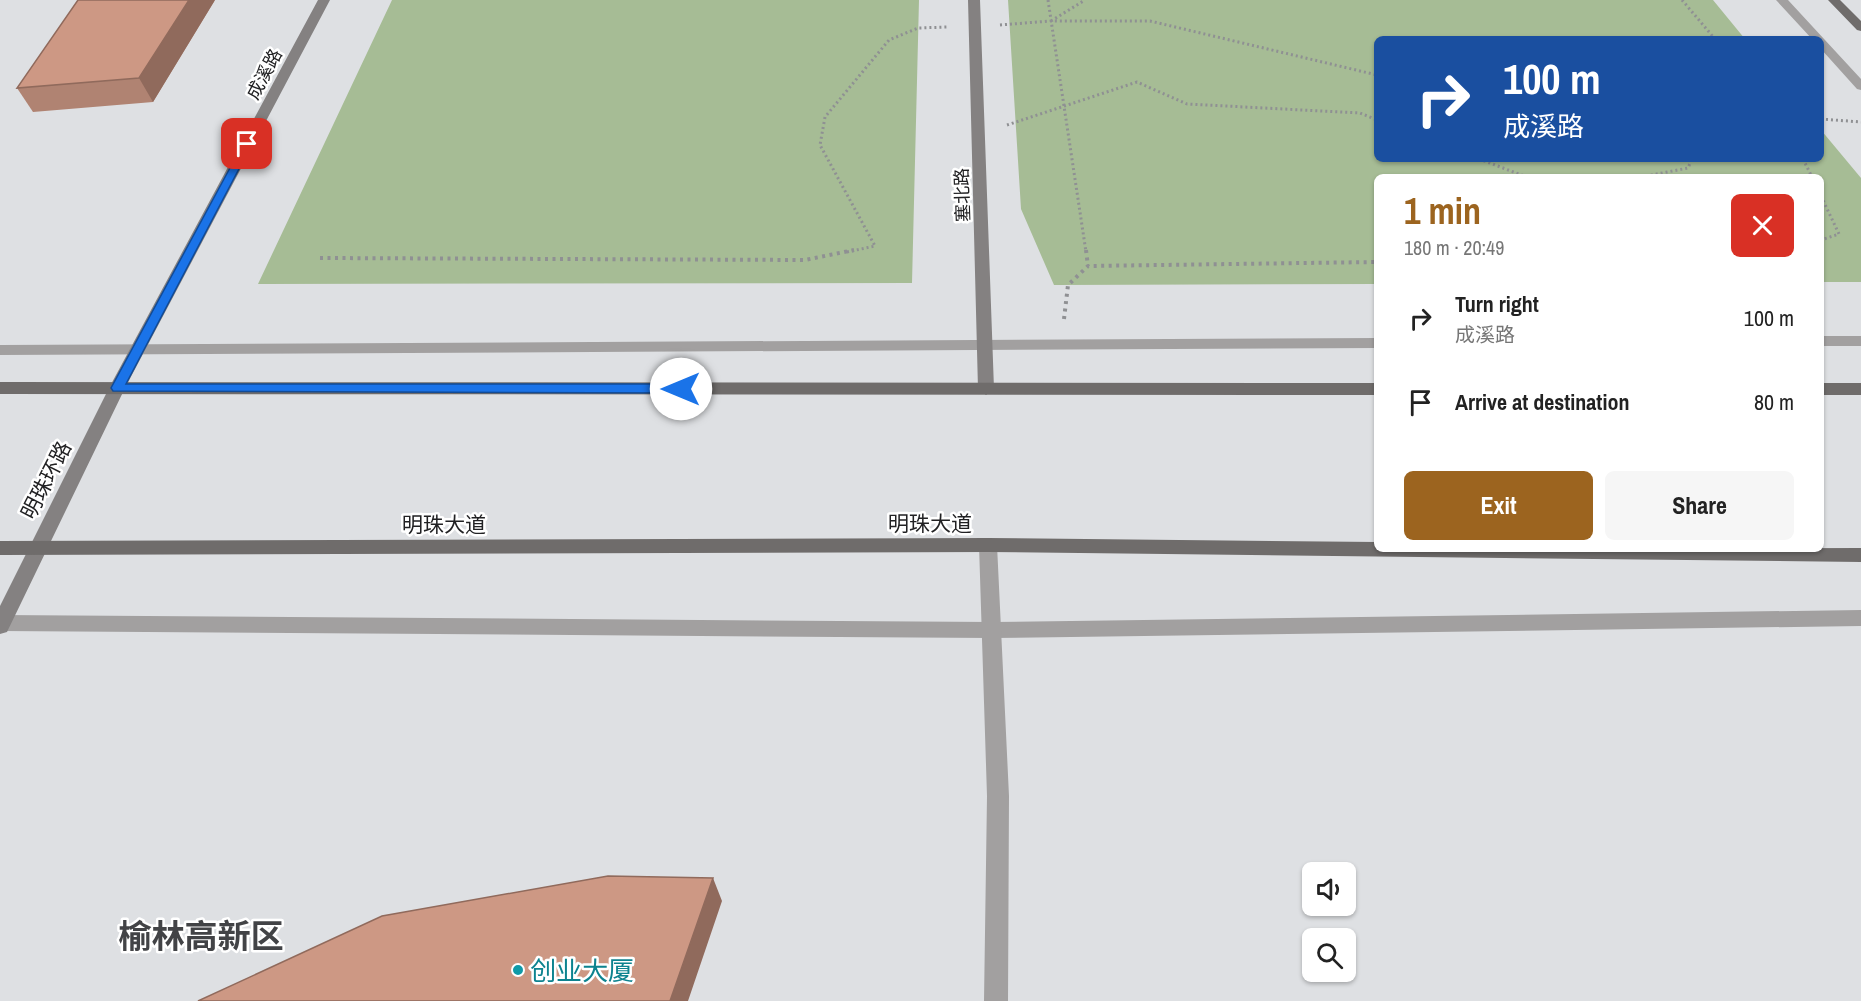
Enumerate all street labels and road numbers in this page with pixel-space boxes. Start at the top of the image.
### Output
street label: 成溪路 [240,44,288,104]
street label: 塞北路 [949,168,975,222]
street label: 明珠环路 [14,436,78,524]
street label: 明珠大道 [888,509,972,538]
street label: 明珠大道 [402,510,486,539]

